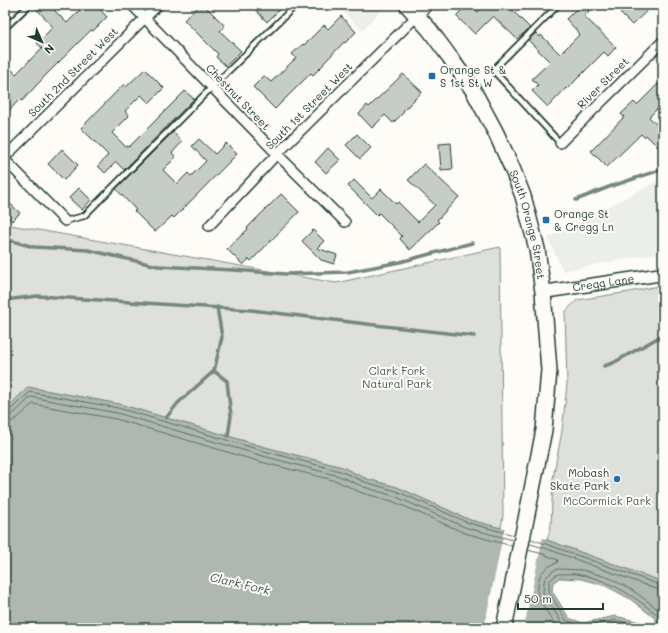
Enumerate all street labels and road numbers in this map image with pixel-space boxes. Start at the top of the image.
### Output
street label: South 2nd Street West [24,23,121,120]
street label: River Street [574,54,632,112]
street label: South 1st Street West [262,59,355,152]
street label: Chestnut Street [203,60,274,133]
street label: South Orange Street [507,168,549,280]
street label: Cregg Lane [571,270,635,294]

